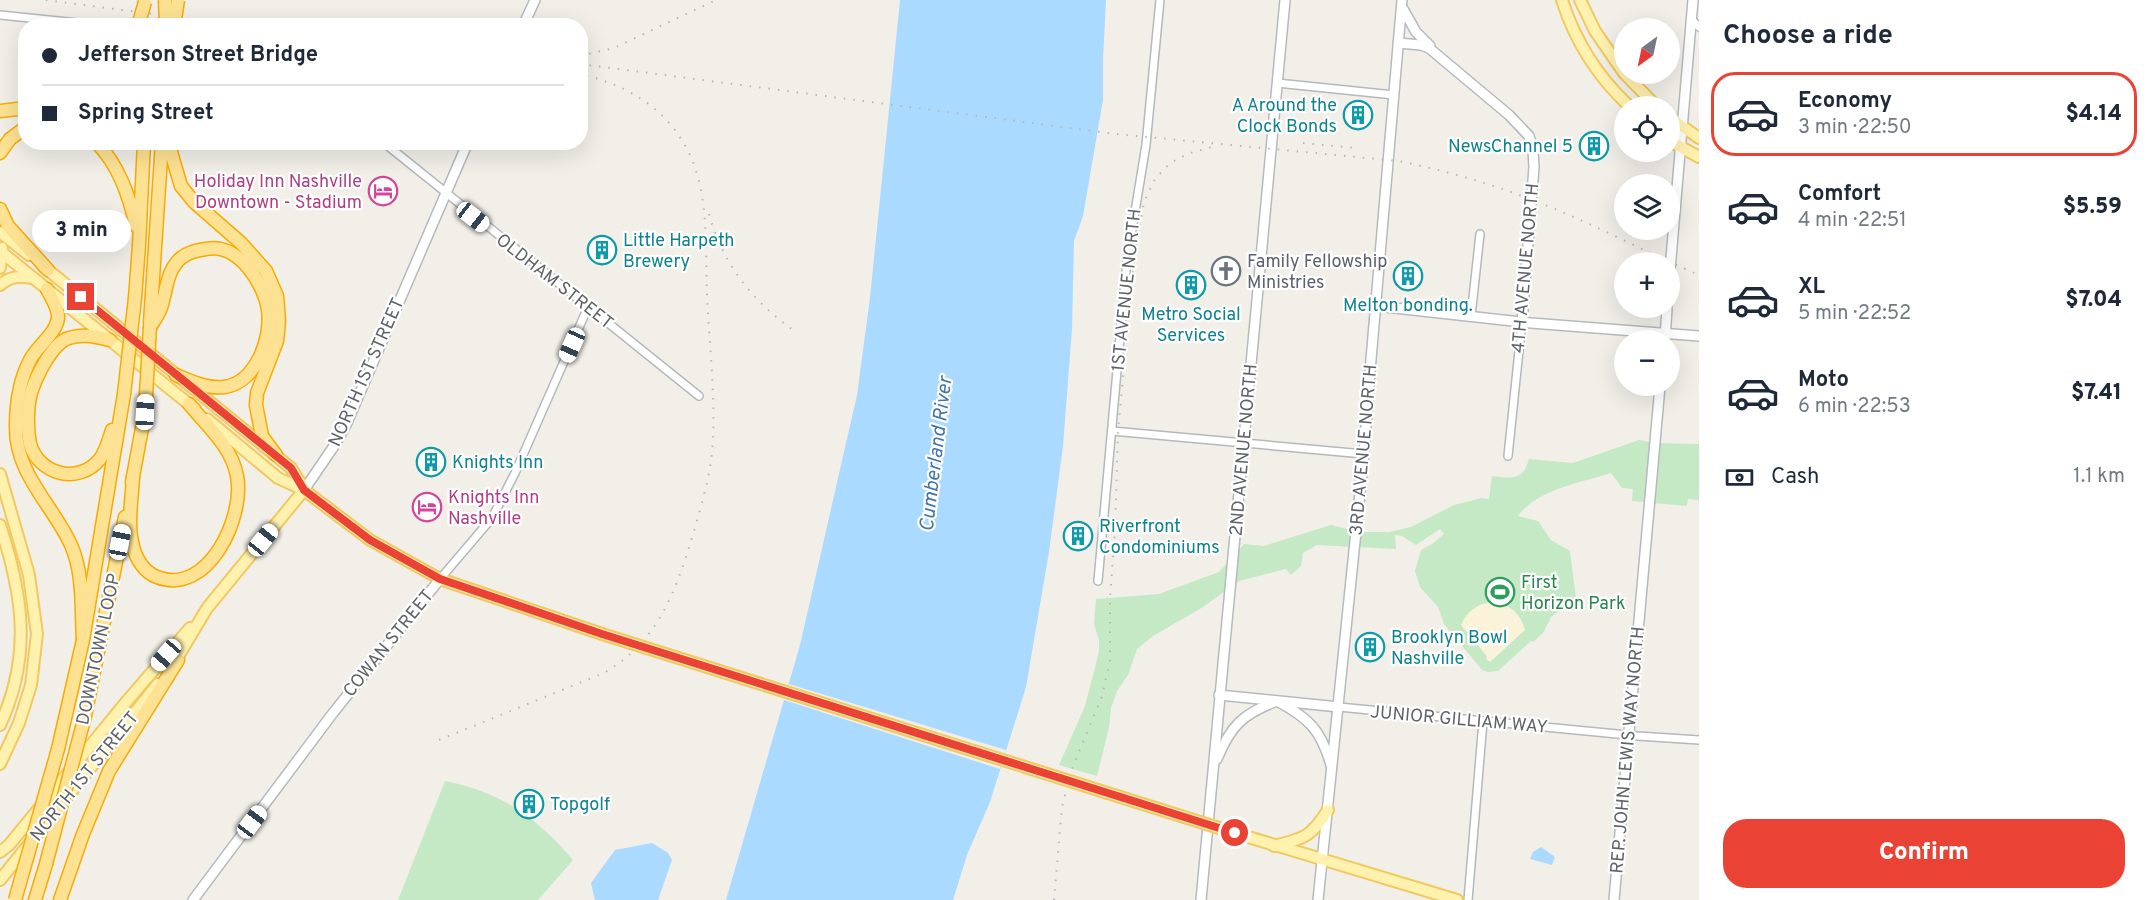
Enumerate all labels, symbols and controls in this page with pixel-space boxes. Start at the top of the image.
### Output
north arrow [1614,18,1680,84]
map controls [1614,18,1680,396]
text: Choose a ride [1723,19,1893,53]
text: Jefferson Street Bridge [78,42,318,69]
icon: car [1726,87,1780,141]
text: Economy [1798,88,1892,115]
place label: A Around the Clock Bonds [1232,95,1337,139]
button: locate [1614,96,1680,162]
building icon: A Around the Clock Bonds [1342,99,1374,131]
text: Spring Street [78,100,214,127]
text: $4.14 [2065,101,2122,128]
text: 3 min · 22:50 [1798,115,1912,141]
building icon: NewsChannel 5 [1578,130,1610,162]
place label: NewsChannel 5 [1448,136,1573,159]
place label: Holiday Inn Nashville Downtown - Stadium [194,171,362,215]
button: layers [1614,174,1680,240]
hotel icon: Holiday Inn Nashville Downtown - Stadium [367,175,399,207]
icon: car [1726,180,1780,234]
text: Comfort [1798,181,1881,208]
street label: 4TH AVENUE NORTH [1508,182,1545,354]
text: $5.59 [2063,194,2122,221]
car [453,199,493,235]
street label: 1ST AVENUE NORTH [1108,208,1147,373]
text: 4 min · 22:51 [1798,208,1907,234]
callout: 3 min [32,210,130,252]
text: 3 min [55,218,108,244]
street label: OLDHAM STREET [491,229,617,335]
place label: Little Harpeth Brewery [623,230,734,274]
building icon: Little Harpeth Brewery [586,234,618,266]
place label: Family Fellowship Ministries [1247,251,1387,295]
button: + [1614,252,1680,318]
church icon: Family Fellowship Ministries [1210,255,1242,287]
building icon: Melton bonding. [1392,260,1424,292]
building icon: Metro Social Services [1175,269,1207,301]
icon: car [1726,273,1780,327]
text: XL [1798,274,1825,301]
route end [67,283,94,310]
text: $7.04 [2065,287,2122,314]
street label: NORTH 1ST STREET [324,295,411,451]
place label: Melton bonding. [1343,295,1473,318]
text: 5 min · 22:52 [1798,301,1911,327]
place label: Metro Social Services [1141,304,1241,348]
car [556,325,588,365]
button: − [1614,330,1680,396]
street label: 2ND AVENUE NORTH [1226,363,1263,537]
street label: 3RD AVENUE NORTH [1346,364,1383,537]
icon: car [1726,366,1780,420]
text: Moto [1798,367,1849,394]
water label: Cumberland River [915,374,960,533]
text: $7.41 [2071,380,2122,407]
car [135,394,155,430]
text: 6 min · 22:53 [1798,394,1911,420]
building icon: Knights Inn [415,446,447,478]
place label: Knights Inn [452,452,543,475]
icon: cash [1723,461,1756,494]
text: Cash [1771,464,1820,491]
text: 1.1 km [2073,464,2125,490]
place label: Knights Inn Nashville [448,487,539,531]
hotel icon: Knights Inn Nashville [411,491,443,523]
place label: Riverfront Condominiums [1099,516,1220,560]
car [245,520,281,560]
building icon: Riverfront Condominiums [1062,520,1094,552]
car [108,523,132,561]
street label: DOWNTOWN LOOP [72,571,127,727]
place label: First Horizon Park [1521,572,1625,616]
sports icon: First Horizon Park [1484,576,1516,608]
street label: COWAN STREET [339,585,440,702]
street label: REP. JOHN LEWIS WAY NORTH [1606,626,1651,875]
place label: Brooklyn Bowl Nashville [1391,627,1508,671]
building icon: Brooklyn Bowl Nashville [1354,631,1386,663]
car [147,636,185,674]
street label: JUNIOR GILLIAM WAY [1369,701,1549,740]
street label: NORTH 1ST STREET [26,707,145,847]
building icon: Topgolf [513,788,545,820]
place label: Topgolf [550,794,610,817]
car [234,802,270,842]
route start [1221,819,1248,846]
button: Confirm [1723,819,2125,888]

